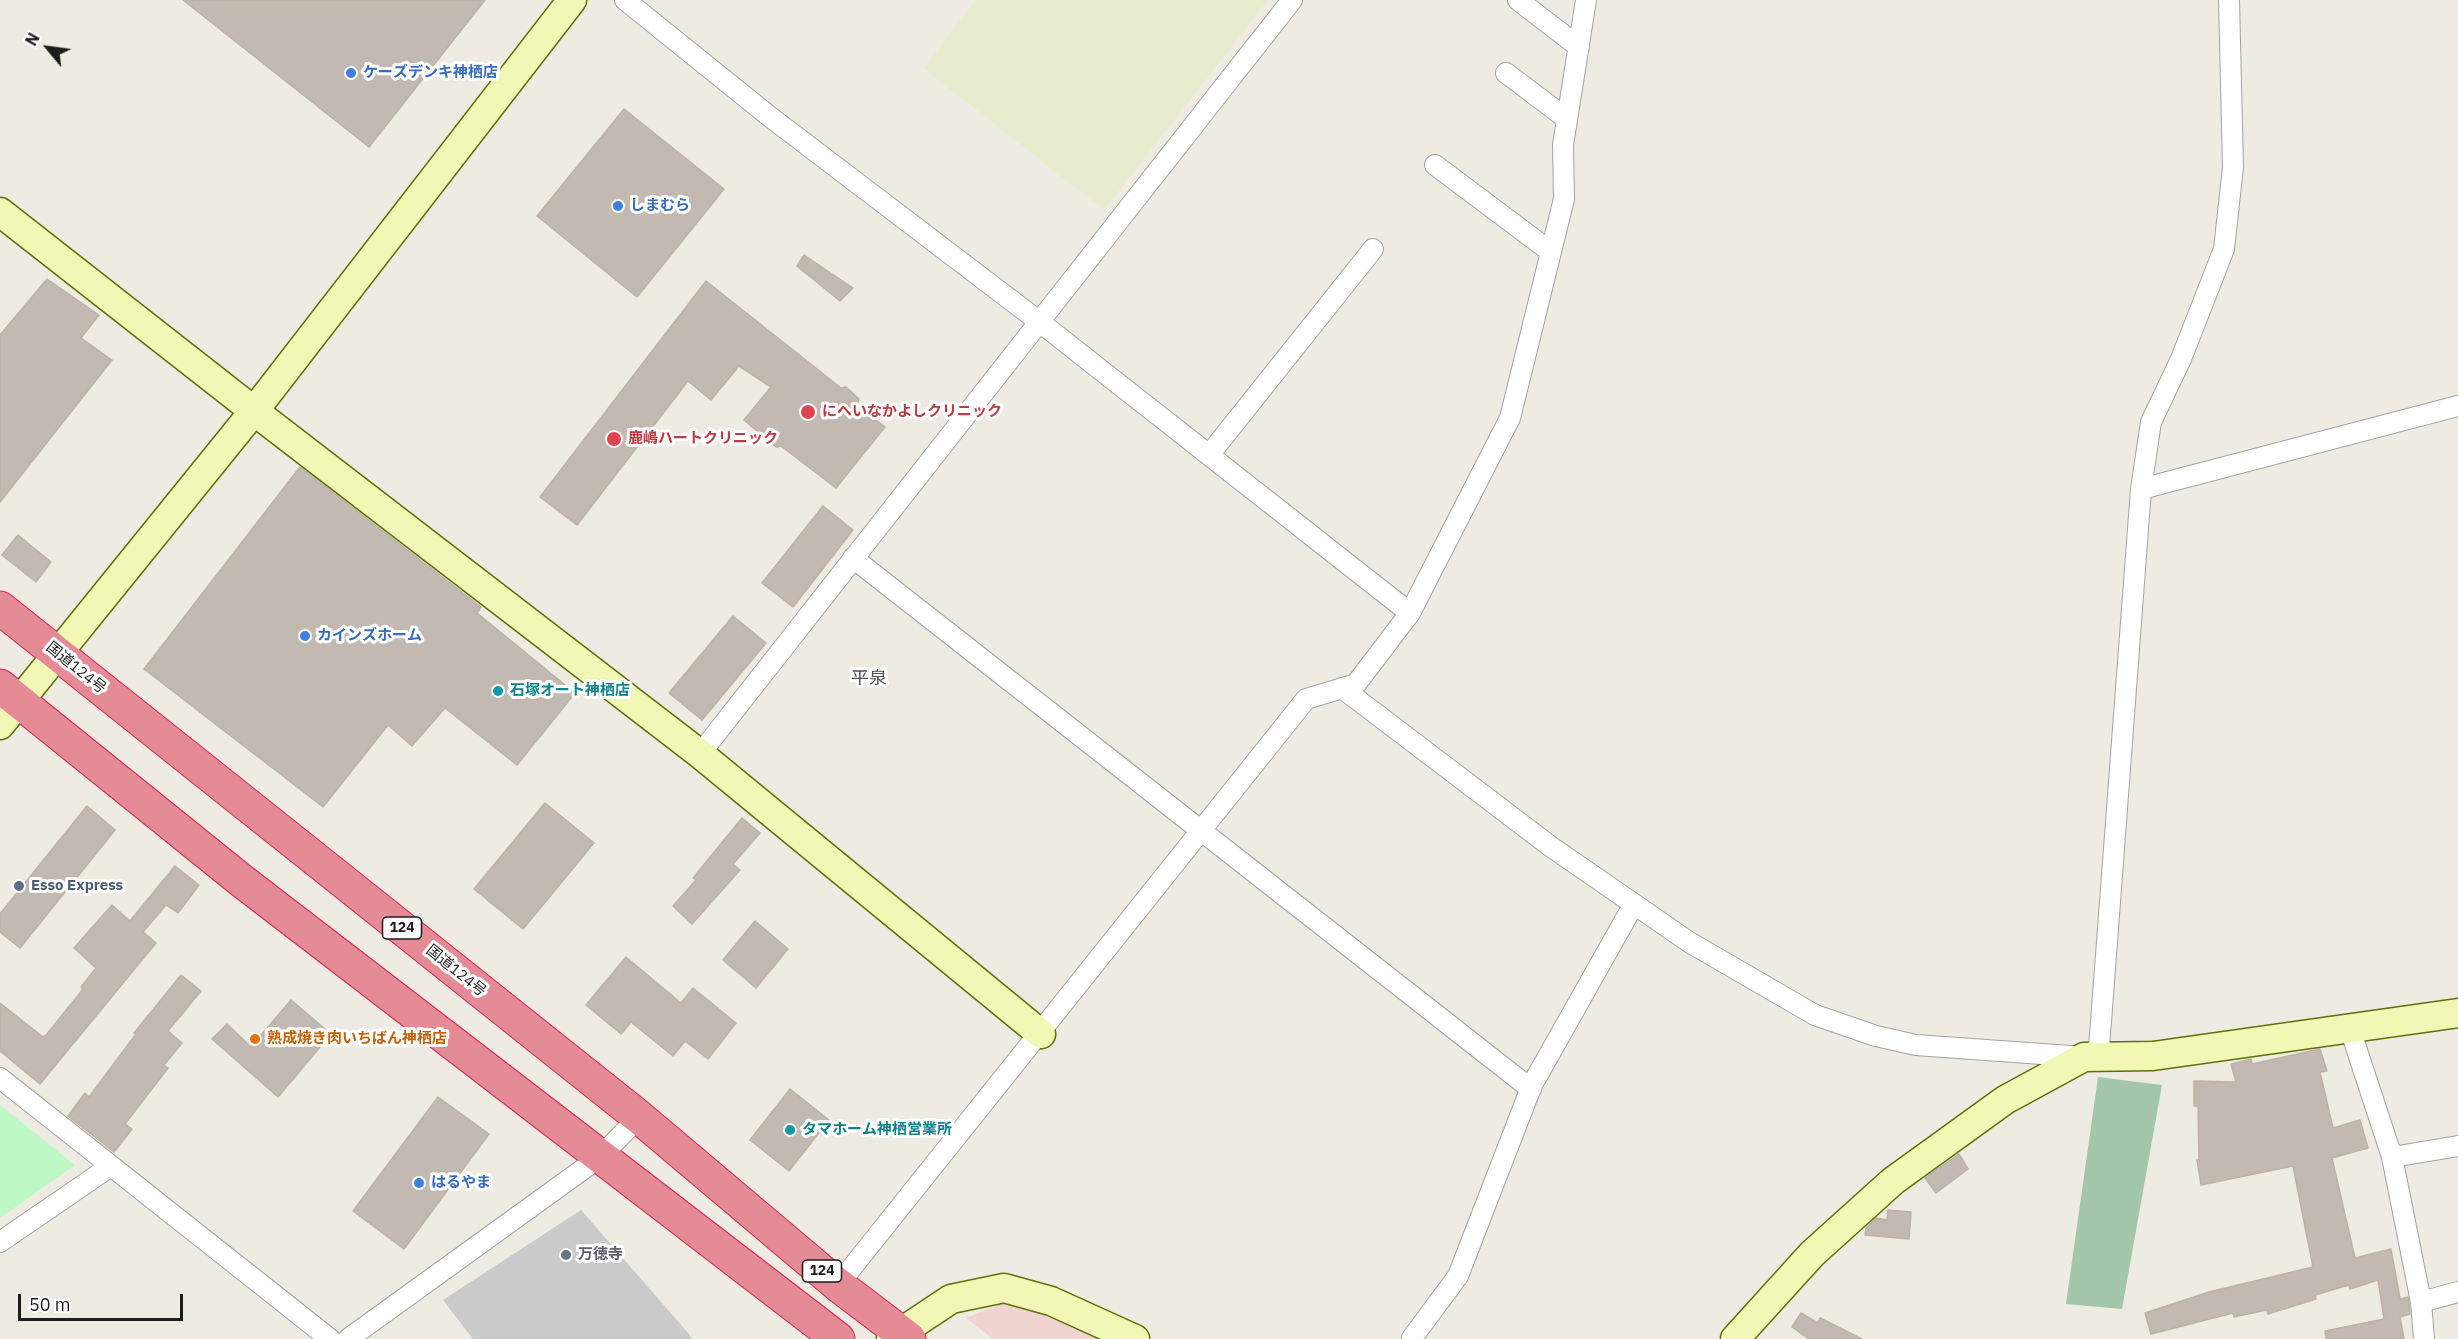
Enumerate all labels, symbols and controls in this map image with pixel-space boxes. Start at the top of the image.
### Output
north arrow [18,18,78,78]
text: N [21,29,44,49]
place label: ケーズデンキ神栖店 [363,64,498,82]
marker: ケーズデンキ神栖店 [344,66,358,80]
place label: しまむら [630,197,690,215]
marker: しまむら [611,199,625,213]
marker: にへいなかよしクリニック [799,403,817,421]
place label: にへいなかよしクリニック [822,403,1002,421]
marker: 鹿嶋ハートクリニック [605,430,623,448]
place label: 鹿嶋ハートクリニック [628,430,778,448]
place label: カインズホーム [317,627,422,645]
marker: カインズホーム [298,629,312,643]
street label: 国道124号 [42,638,110,698]
district label: 平泉 [851,668,887,690]
place label: 石塚オート神栖店 [510,682,630,700]
marker: 石塚オート神栖店 [491,684,505,698]
place label: Esso Express [31,877,123,895]
marker: Esso Express [12,879,26,893]
road number: 124 [382,917,422,939]
street label: 国道124号 [422,941,490,1001]
place label: 熟成焼き肉いちばん神栖店 [267,1030,447,1048]
marker: 熟成焼き肉いちばん神栖店 [248,1032,262,1046]
place label: タマホーム神栖営業所 [802,1121,952,1139]
marker: タマホーム神栖営業所 [783,1123,797,1137]
place label: はるやま [431,1174,491,1192]
marker: はるやま [412,1176,426,1190]
place label: 万徳寺 [578,1246,623,1264]
marker: 万徳寺 [559,1248,573,1262]
road number: 124 [802,1260,842,1282]
scale bar [21,1282,186,1320]
text: 50 m [29,1293,71,1316]

